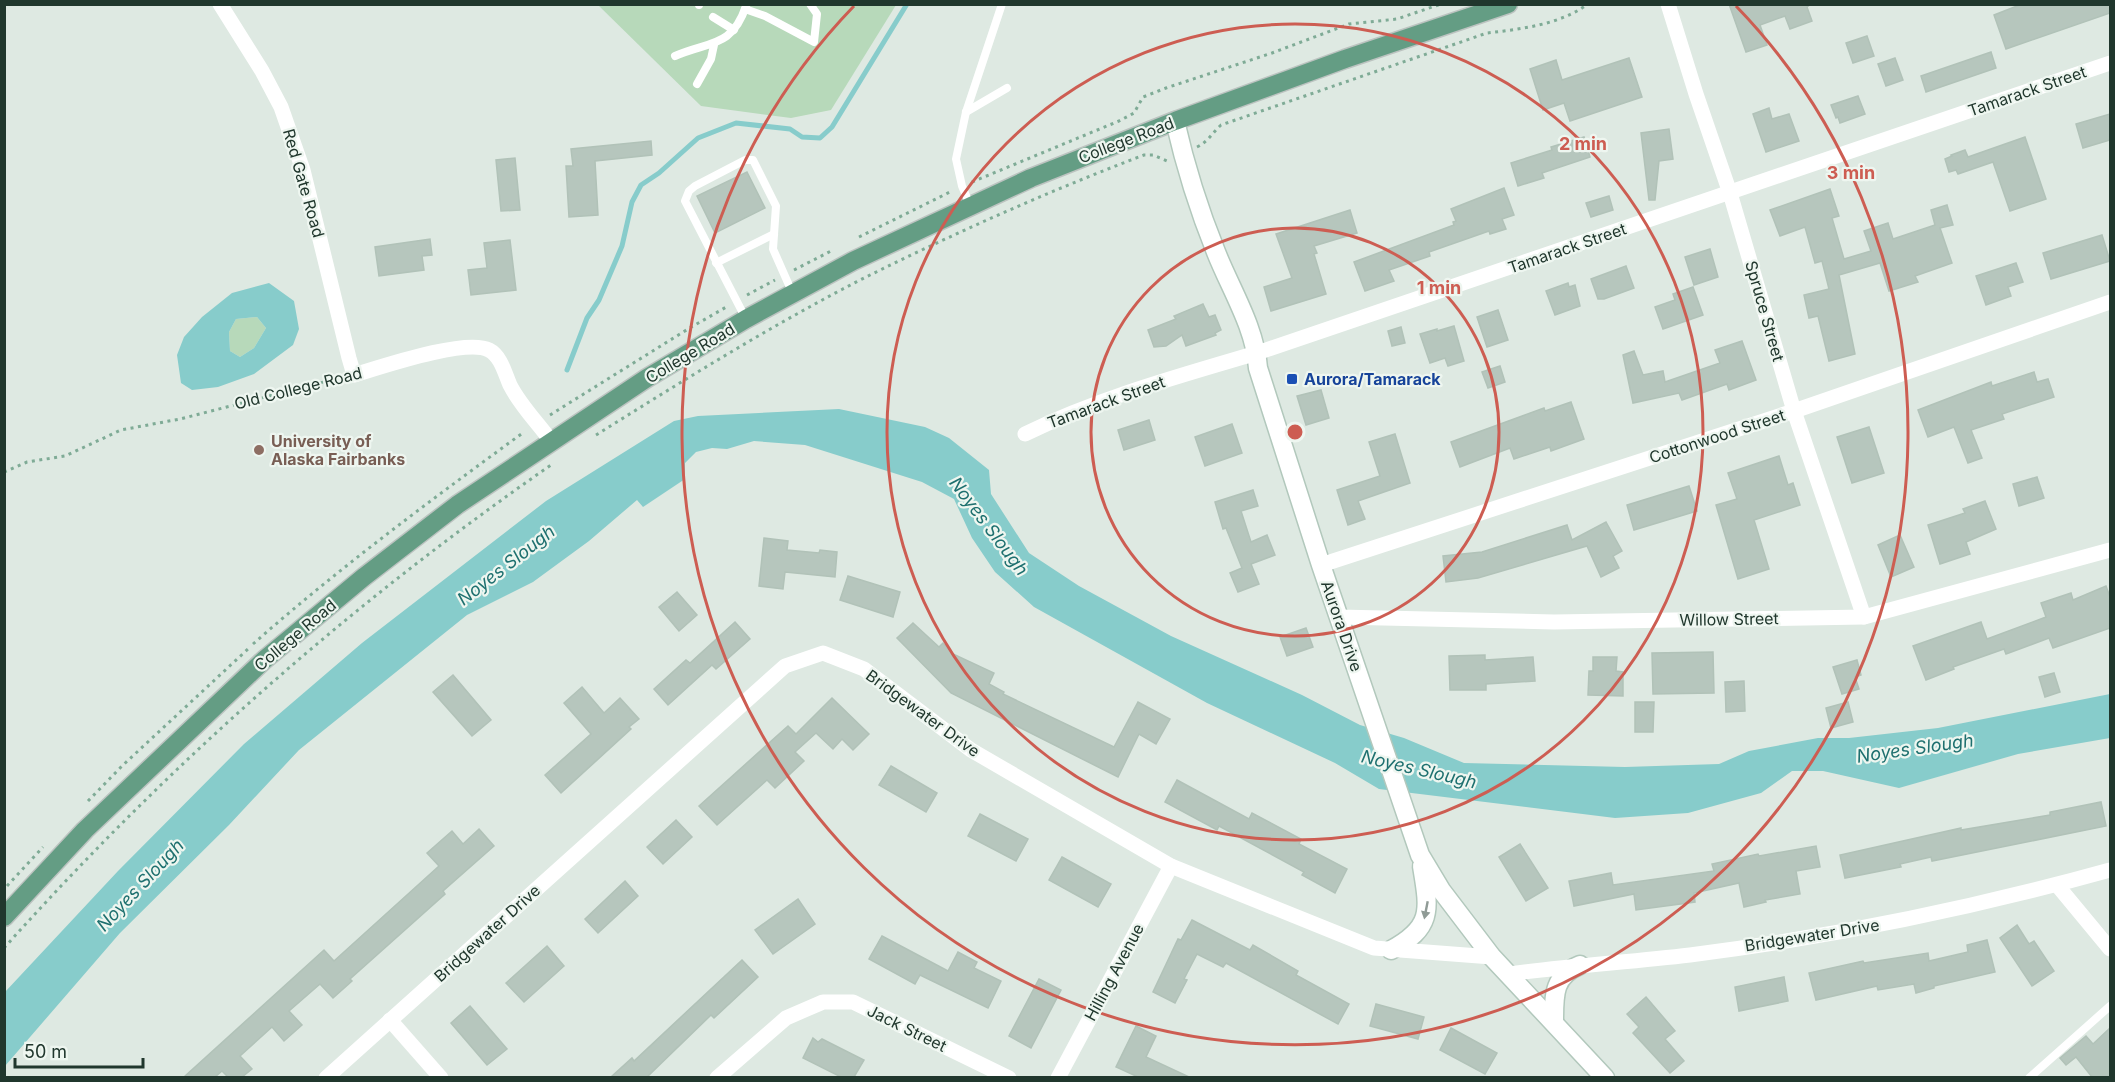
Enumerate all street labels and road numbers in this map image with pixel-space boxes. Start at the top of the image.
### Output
street label: Tamarack Street [1965,61,2089,121]
street label: College Road [1075,113,1177,167]
street label: Red Gate Road [279,126,329,240]
street label: Tamarack Street [1505,218,1629,278]
street label: Spruce Street [1741,258,1789,364]
street label: College Road [642,319,738,387]
street label: Old College Road [232,362,364,414]
street label: Tamarack Street [1044,371,1168,433]
street label: Cottonwood Street [1647,405,1787,467]
street label: Aurora Drive [1317,578,1367,674]
street label: College Road [250,595,340,675]
street label: Willow Street [1679,608,1779,630]
street label: Bridgewater Drive [862,665,984,761]
street label: Bridgewater Drive [430,880,544,986]
street label: Bridgewater Drive [1743,914,1881,956]
street label: Hilling Avenue [1080,920,1148,1024]
street label: Jack Street [864,1000,950,1056]

